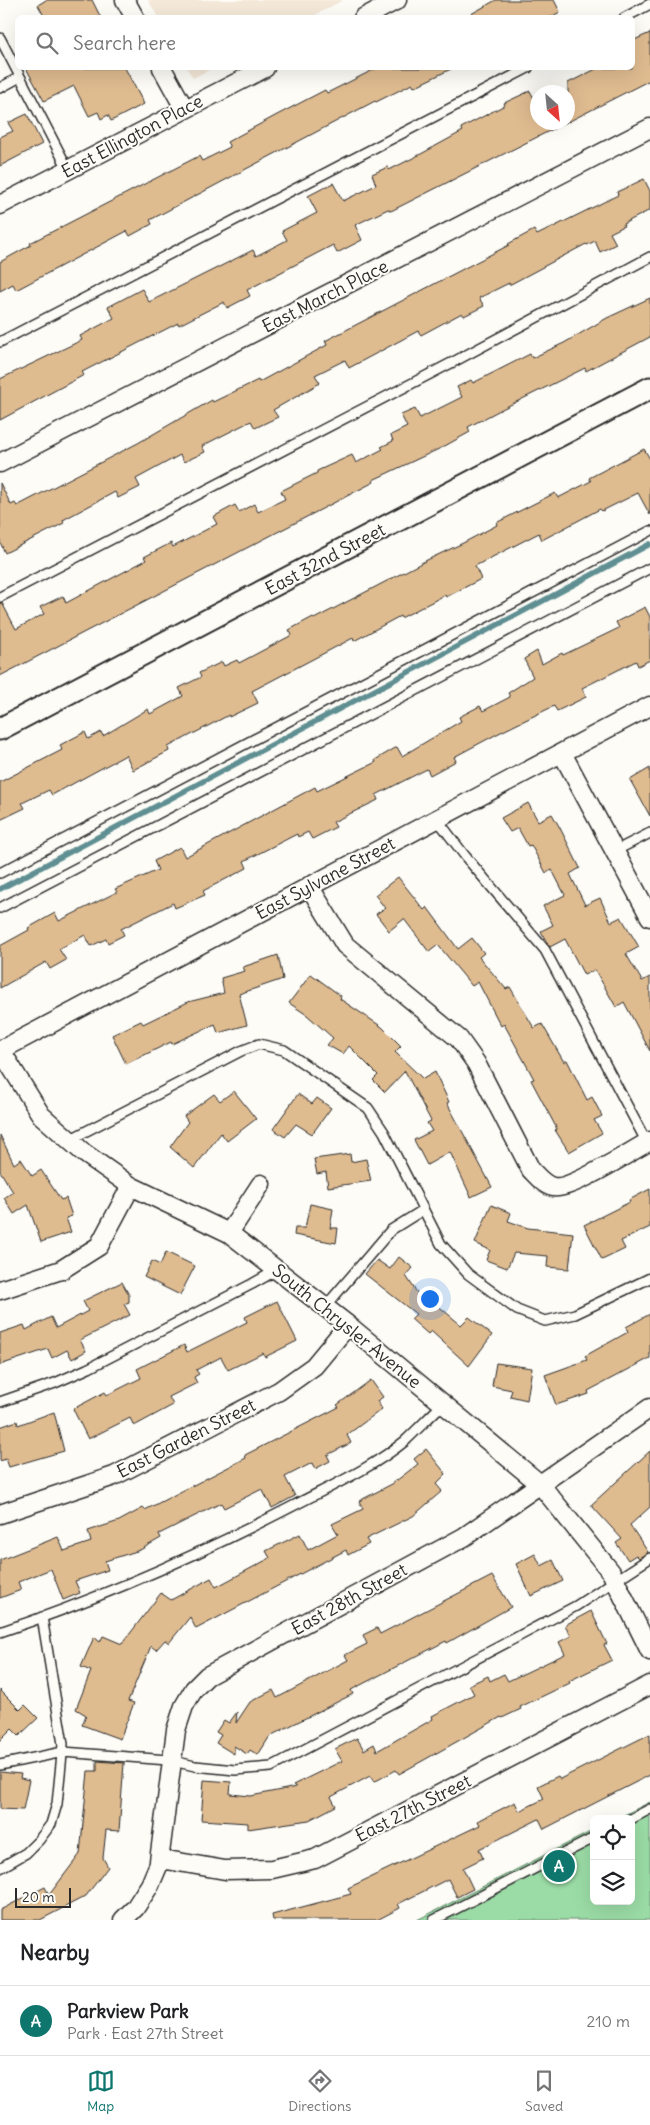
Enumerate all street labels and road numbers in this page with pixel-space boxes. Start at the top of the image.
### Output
street label: East Ellington Place [57,89,207,183]
street label: East March Place [258,254,392,338]
street label: East 32nd Street [261,518,389,600]
street label: East Sylvane Street [251,832,399,924]
street label: South Chrysler Avenue [268,1259,426,1393]
street label: East Garden Street [113,1393,259,1483]
street label: East 28th Street [287,1558,411,1640]
street label: East 27th Street [351,1769,475,1847]

